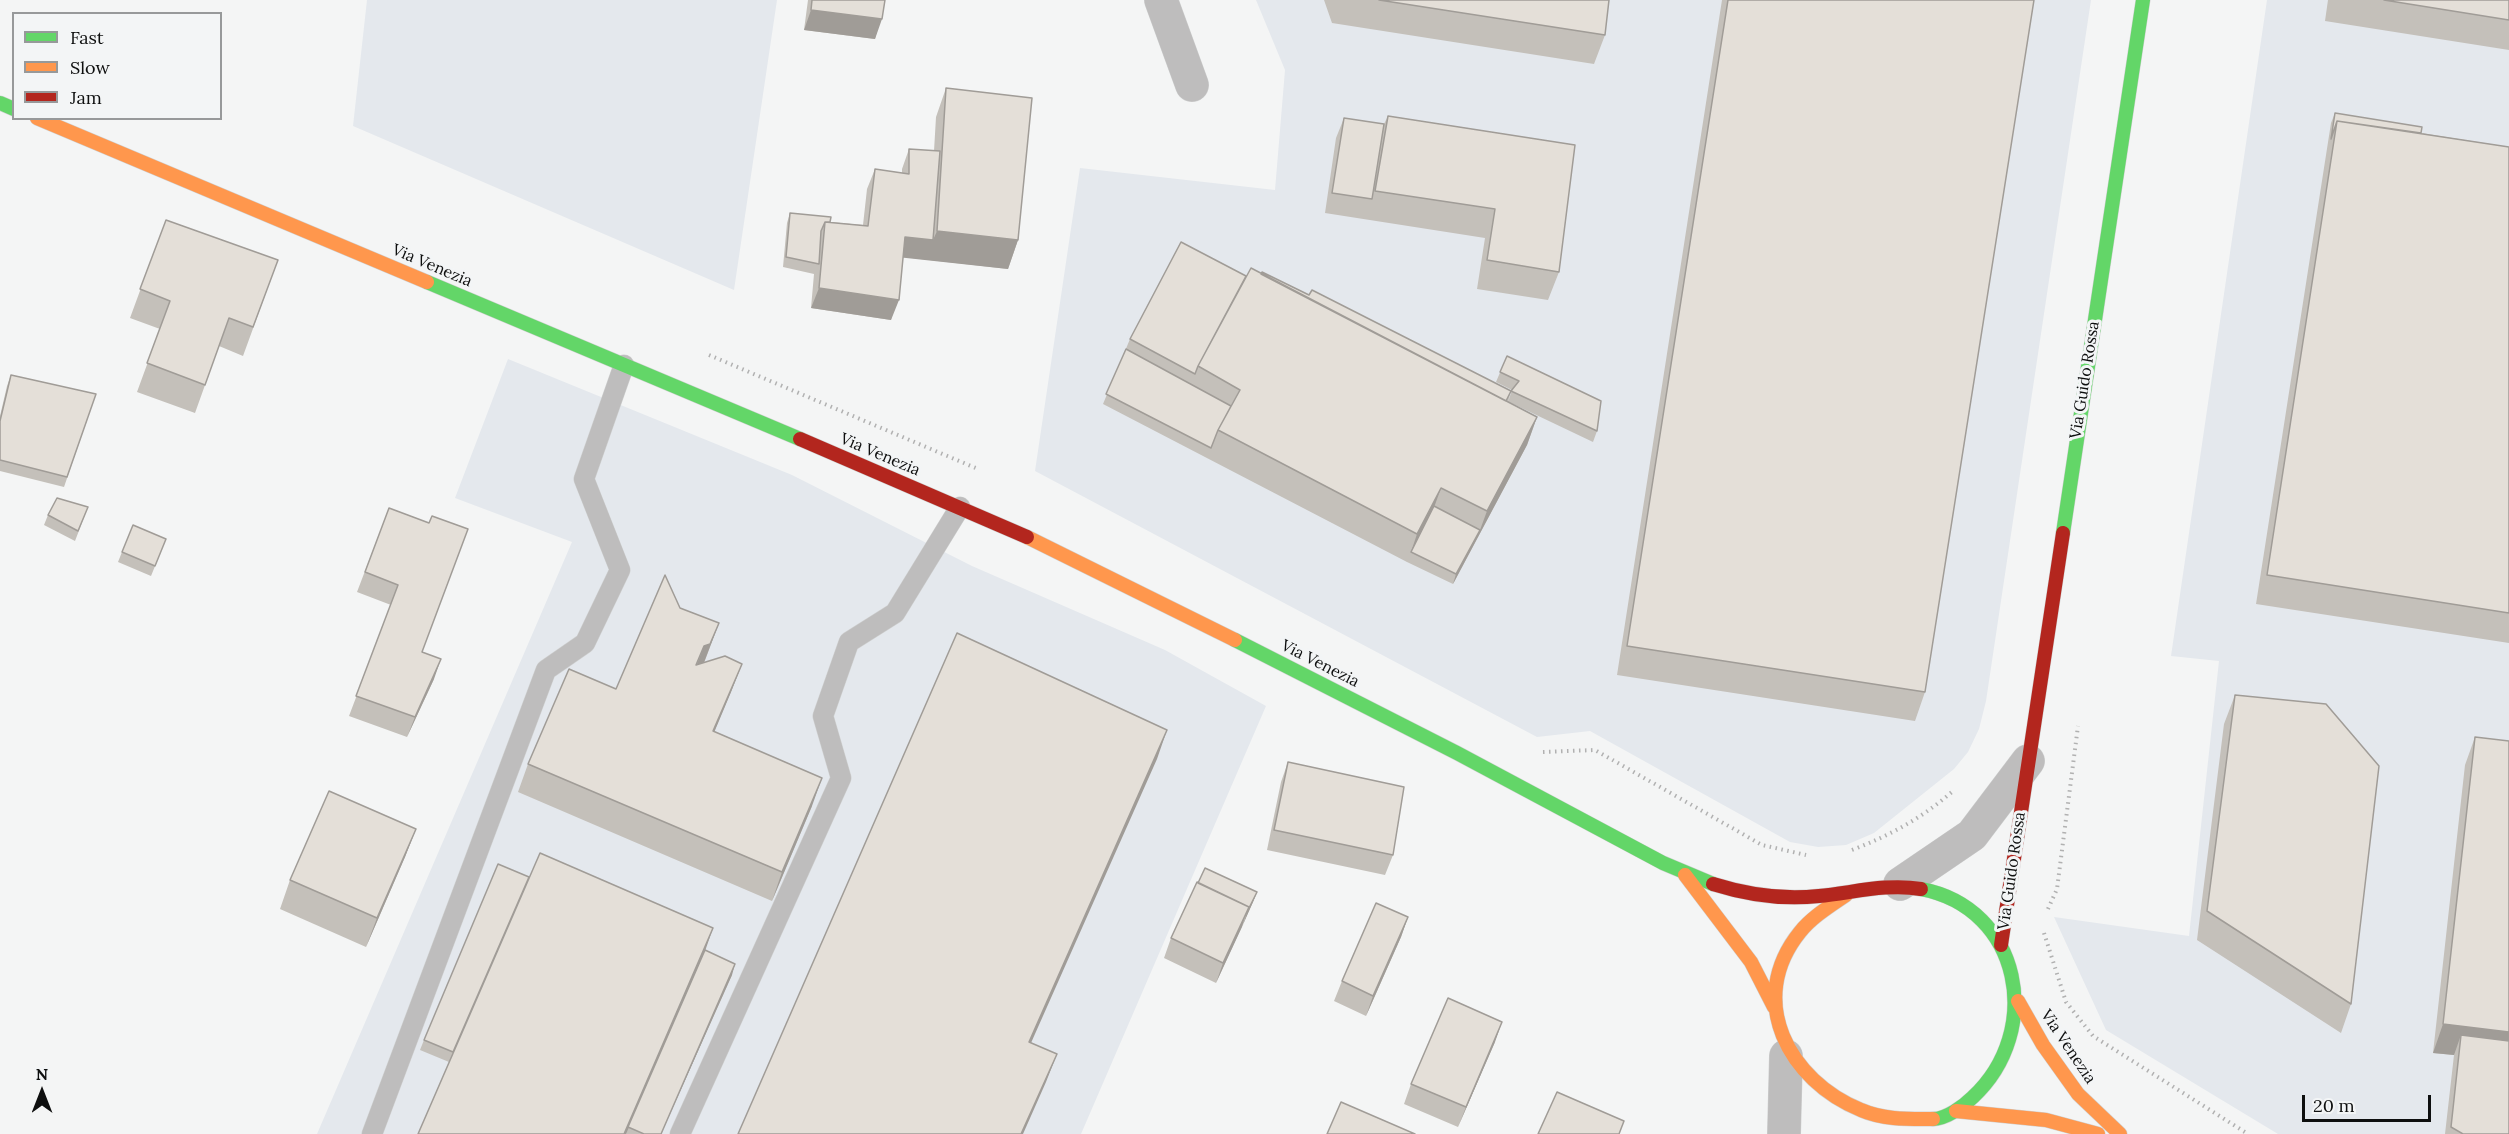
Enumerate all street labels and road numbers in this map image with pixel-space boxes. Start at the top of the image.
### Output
street label: Via Venezia [389,241,475,291]
street label: Via Guido Rossa [2066,320,2104,440]
street label: Via Venezia [837,430,923,480]
street label: Via Venezia [1278,636,1362,692]
street label: Via Guido Rossa [1994,811,2030,931]
street label: Via Venezia [2036,1006,2100,1088]

